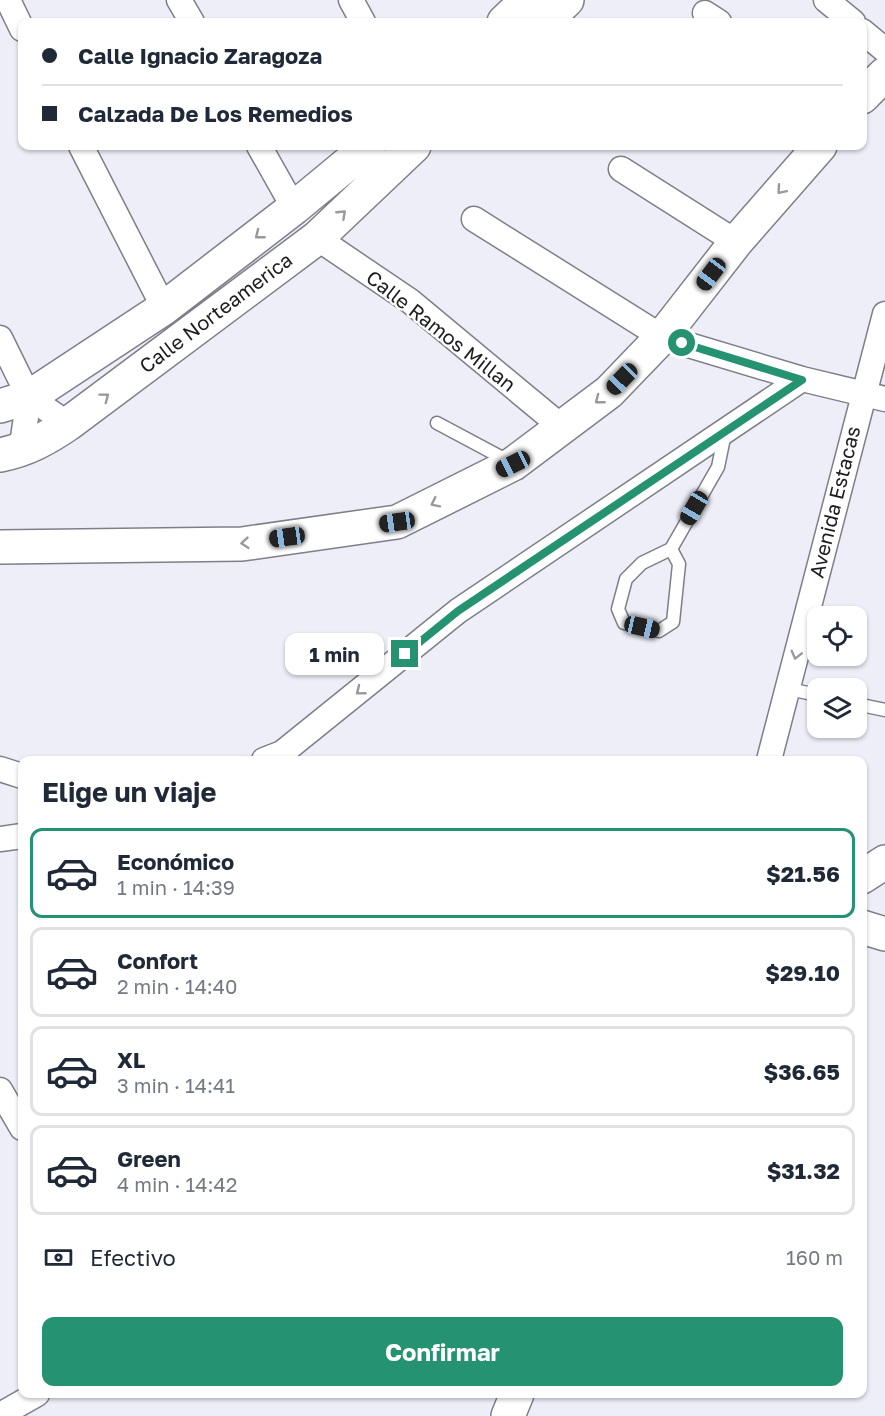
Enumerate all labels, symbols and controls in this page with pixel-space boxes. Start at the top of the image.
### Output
text: Calle Ignacio Zaragoza [78,42,322,69]
text: Calzada De Los Remedios [78,100,353,127]
one-way arrow [777,183,788,194]
one-way arrow [335,210,346,221]
one-way arrow [254,228,265,239]
street label: Calle Norteamerica [134,247,297,377]
car [693,254,729,294]
street label: Calle Ramos Millan [362,264,521,396]
route start [668,329,695,356]
car [603,360,641,398]
one-way arrow [98,393,109,404]
one-way arrow [595,393,606,404]
street label: Avenida Estacas [804,423,865,580]
car [493,448,533,480]
car [677,488,711,528]
one-way arrow [430,496,441,508]
car [378,511,416,533]
car [268,526,306,548]
one-way arrow [241,536,250,549]
map controls [807,606,867,738]
button: locate [807,606,867,666]
car [622,614,662,640]
callout: 1 min [285,633,384,675]
route end [391,640,418,667]
text: 1 min [309,642,360,666]
one-way arrow [791,650,804,660]
button: layers [807,678,867,738]
one-way arrow [355,683,366,694]
text: Elige un viaje [42,776,216,808]
icon: car [45,846,99,900]
text: Económico [117,848,234,875]
text: $21.56 [766,860,840,887]
text: 1 min · 14:39 [117,875,235,899]
icon: car [45,945,99,999]
text: Confort [117,947,198,974]
text: $29.10 [765,959,840,986]
text: 2 min · 14:40 [117,974,237,998]
icon: car [45,1044,99,1098]
text: XL [117,1046,145,1073]
text: $36.65 [763,1058,840,1085]
text: 3 min · 14:41 [117,1073,235,1097]
icon: car [45,1143,99,1197]
text: Green [117,1145,181,1172]
text: $31.32 [767,1157,840,1184]
text: 4 min · 14:42 [117,1172,237,1196]
icon: cash [42,1241,75,1274]
text: Efectivo [90,1244,176,1271]
text: 160 m [786,1245,843,1269]
button: Confirmar [42,1317,843,1386]

